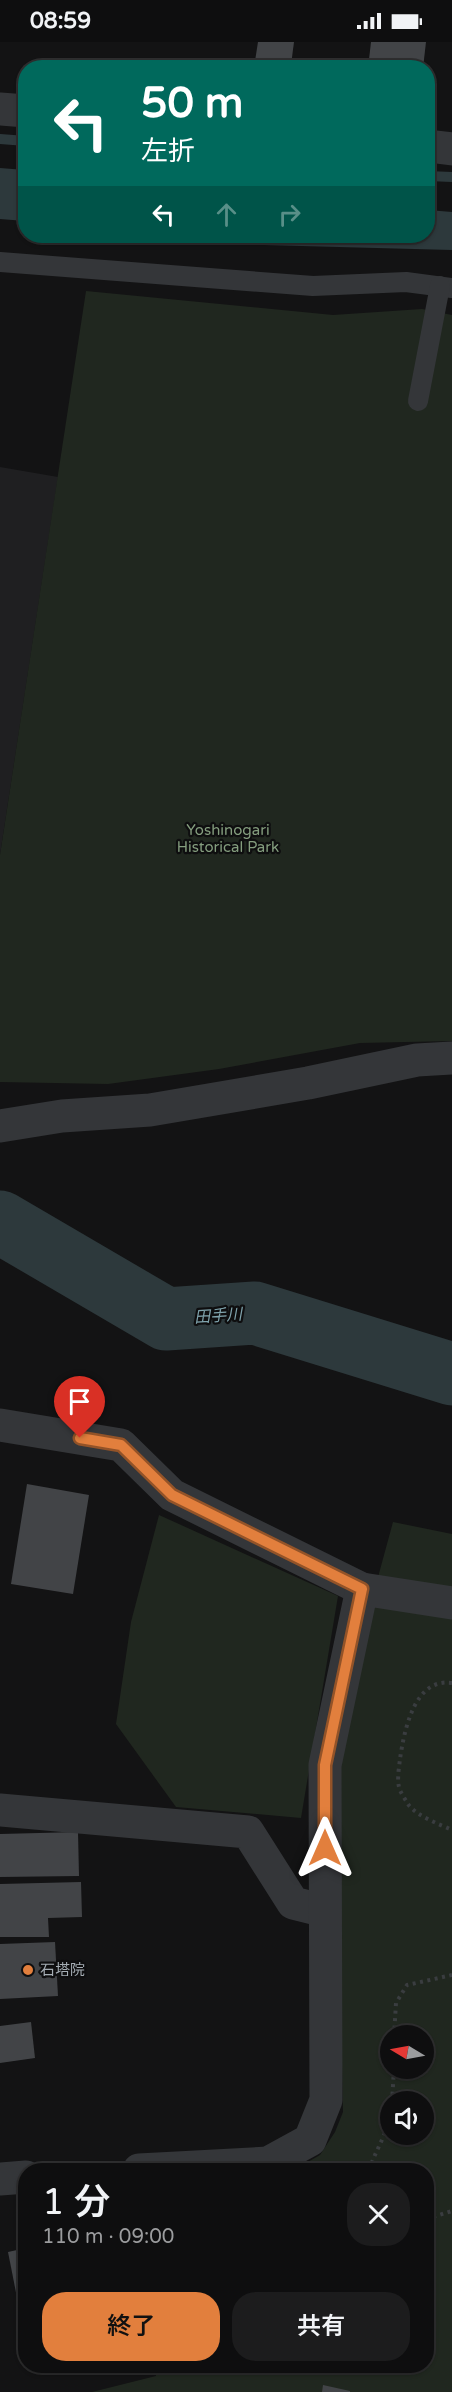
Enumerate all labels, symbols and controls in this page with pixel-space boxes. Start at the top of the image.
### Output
text: 08:59 [30,8,91,34]
text: 50 m [141,78,243,129]
icon: left [42,84,120,162]
text: 左折 [141,135,195,168]
icon: left [147,198,180,231]
icon: ahead [210,198,243,231]
icon: right [273,198,306,231]
park label: Yoshinogari Historical Park [177,821,279,856]
water label: 田手川 [193,1304,245,1328]
pin [54,1376,105,1438]
icon: arrive [63,1385,96,1418]
position arrow [293,1816,357,1880]
place label: 石塔院 [40,1961,85,1979]
marker: 石塔院 [21,1963,35,1977]
north arrow [380,2025,434,2079]
map controls [380,2025,434,2145]
button: sound [380,2091,434,2145]
text: 1 分 [42,2181,110,2224]
button: close [347,2183,410,2246]
text: 110 m · 09:00 [42,2225,174,2249]
button: 終了 [42,2292,220,2361]
button: 共有 [232,2292,410,2361]

